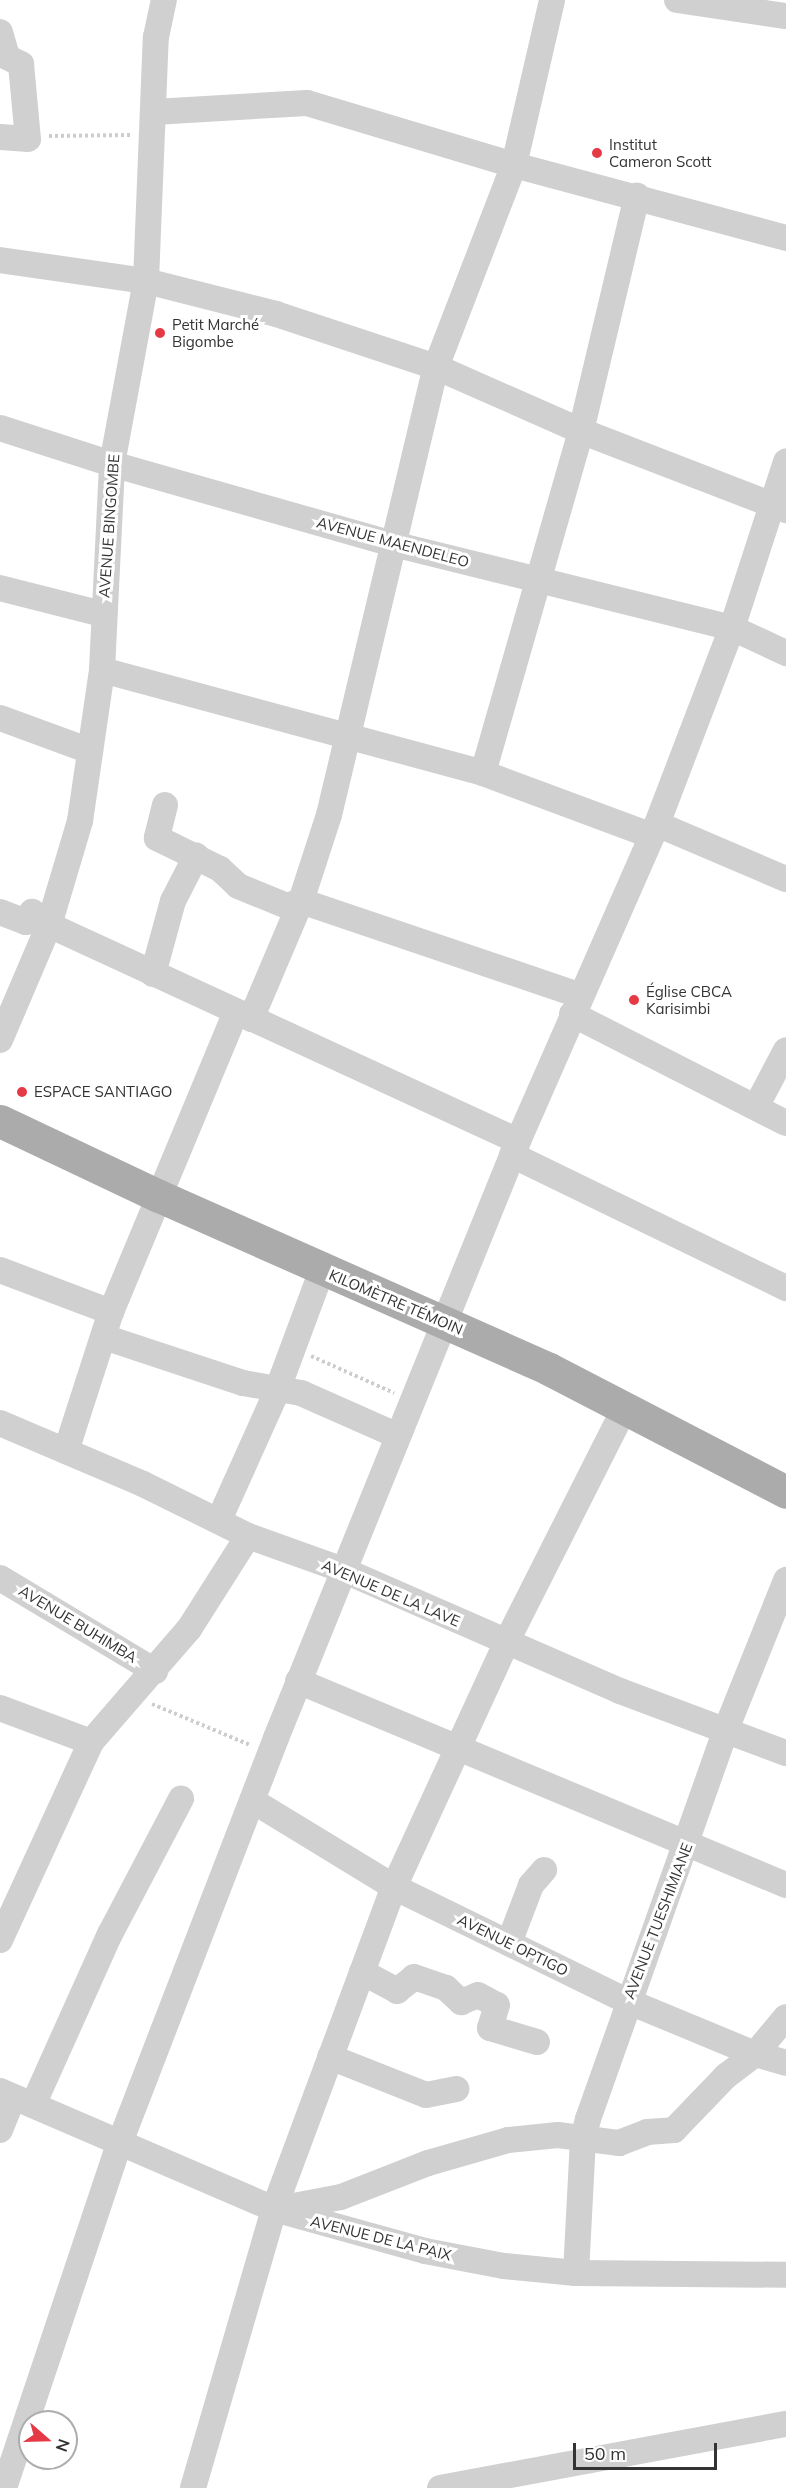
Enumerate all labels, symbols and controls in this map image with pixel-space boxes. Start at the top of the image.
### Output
place label: Institut Cameron Scott [609,135,711,170]
marker: Institut Cameron Scott [590,146,604,160]
place label: Petit Marché Bigombe [172,315,259,350]
marker: Petit Marché Bigombe [153,326,167,340]
street label: AVENUE BINGOMBE [95,453,123,599]
street label: AVENUE MAENDELEO [315,513,471,571]
place label: Église CBCA Karisimbi [646,982,732,1017]
marker: Église CBCA Karisimbi [627,993,641,1007]
place label: ESPACE SANTIAGO [34,1083,172,1101]
marker: ESPACE SANTIAGO [15,1085,29,1099]
street label: KILOMÈTRE TÉMOIN [326,1266,466,1338]
street label: AVENUE DE LA LAVE [319,1556,463,1630]
street label: AVENUE BUHIMBA [16,1582,140,1666]
street label: AVENUE TUESHIMIANE [620,1840,696,2002]
street label: AVENUE OPTIGO [455,1910,571,1980]
street label: AVENUE DE LA PAIX [309,2212,453,2264]
north arrow [18,2410,78,2470]
scale bar [576,2431,720,2469]
text: N [52,2436,75,2455]
text: 50 m [584,2442,626,2465]

